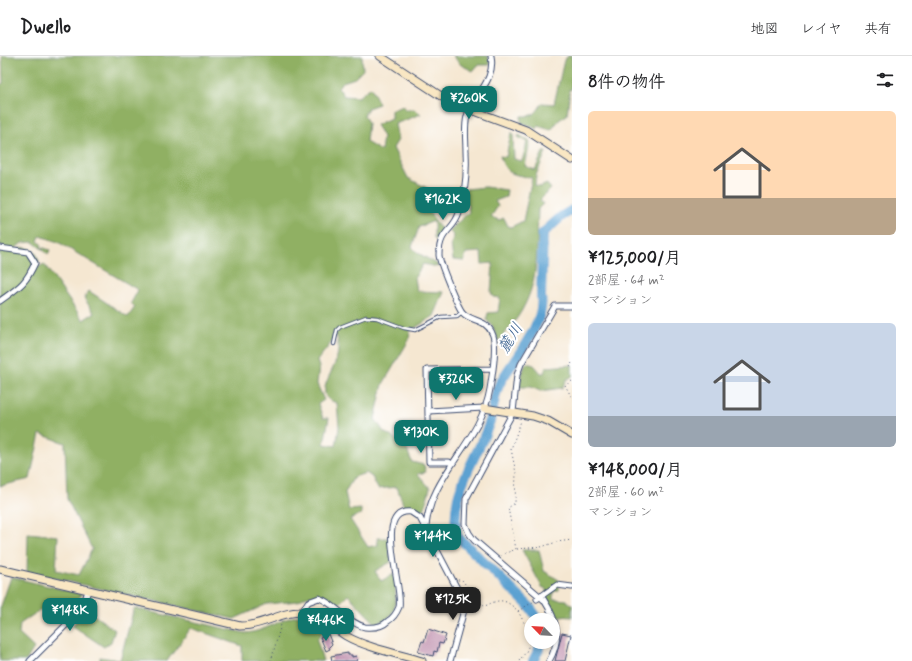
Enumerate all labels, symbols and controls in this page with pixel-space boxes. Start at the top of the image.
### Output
text: Dwello [20,15,71,40]
text: 地図 [751,20,779,38]
text: レイヤ [801,20,842,38]
text: 共有 [864,20,892,38]
icon: filters [874,69,896,91]
text: 8件の物件 [588,71,666,93]
pin: ¥260K [441,86,497,120]
text: ¥260K [450,90,488,107]
icon: home [706,137,778,209]
pin: ¥162K [415,187,471,221]
text: ¥162K [424,191,462,208]
text: ¥125,000/月 [588,247,681,269]
text: 2部屋 · 64 m² [588,272,665,289]
text: マンション [588,292,652,309]
water label: 麓川 [494,319,528,357]
icon: home [706,349,778,421]
pin: ¥326K [428,367,484,401]
text: ¥326K [438,371,474,388]
pin: ¥130K [393,420,449,454]
text: ¥130K [403,424,439,441]
text: ¥148,000/月 [588,459,682,481]
text: 2部屋 · 60 m² [588,484,664,501]
text: マンション [588,504,652,521]
pin: ¥144K [405,524,461,558]
text: ¥144K [414,528,452,545]
pin: ¥125K [425,587,481,621]
text: ¥125K [435,591,471,608]
pin: ¥148K [42,598,98,632]
text: ¥148K [51,602,89,619]
pin: ¥446K [298,608,354,642]
text: ¥446K [307,612,345,629]
north arrow [524,613,560,649]
map controls [524,613,560,649]

